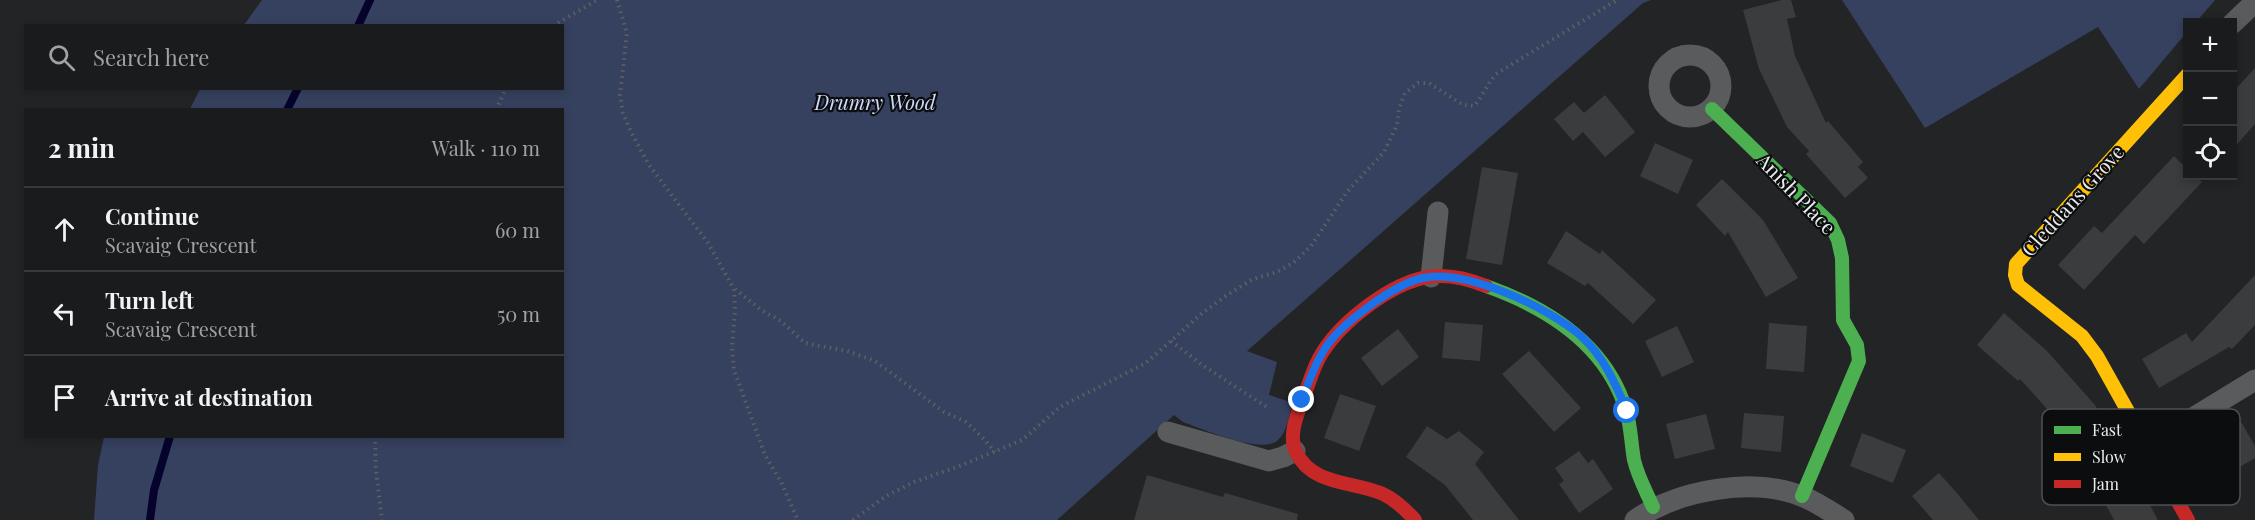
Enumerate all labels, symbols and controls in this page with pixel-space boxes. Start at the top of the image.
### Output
map controls [2183,18,2237,180]
button: + [2183,18,2237,72]
search box [24,24,564,90]
icon: search [45,41,78,74]
text: Search here [93,42,209,72]
button: − [2183,72,2237,126]
park label: Drumry Wood [813,88,937,115]
button: locate [2183,126,2237,180]
text: 2 min [48,130,115,165]
text: Walk · 110 m [432,134,540,161]
street label: Cleddans Grove [2014,138,2129,262]
street label: Anish Place [1751,146,1843,239]
text: Continue [105,201,199,231]
icon: ahead [48,213,81,246]
text: 60 m [495,216,540,243]
text: Scavaig Crescent [105,231,257,258]
text: Turn left [105,285,194,315]
icon: left [48,297,81,330]
text: 50 m [497,300,540,327]
text: Scavaig Crescent [105,315,257,342]
icon: arrive [48,381,81,414]
text: Arrive at destination [105,382,313,412]
route end [1288,386,1314,412]
route start [1613,397,1639,423]
legend [2042,409,2240,505]
text: Fast [2092,419,2122,440]
text: Slow [2092,446,2127,467]
text: Jam [2091,473,2119,494]

